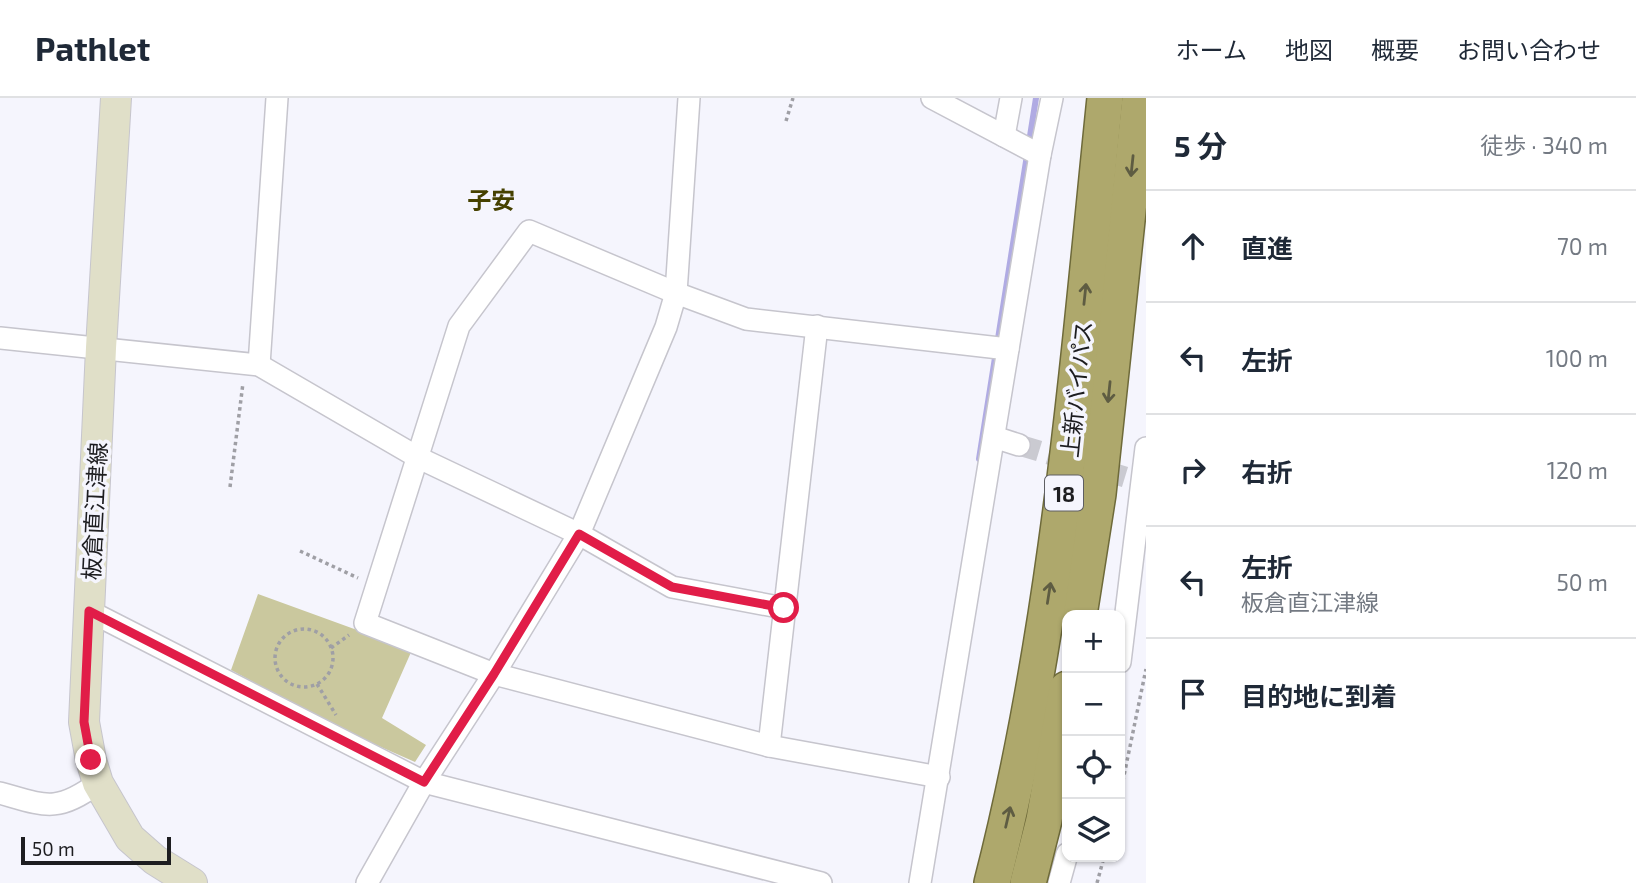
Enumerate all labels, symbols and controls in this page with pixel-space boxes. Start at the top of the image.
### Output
text: Pathlet [35,28,150,68]
text: ホーム [1176,35,1247,64]
text: 地図 [1285,35,1333,64]
text: 概要 [1371,35,1419,64]
text: お問い合わせ [1457,35,1601,64]
text: 5 分 [1174,127,1227,163]
text: 徒歩 · 340 m [1480,131,1608,159]
one-way arrow [1126,154,1139,177]
district label: 子安 [467,185,515,214]
icon: ahead [1174,227,1212,265]
text: 直進 [1241,232,1293,263]
text: 70 m [1557,232,1608,260]
one-way arrow [1079,284,1092,306]
street label: 上新バイパス [1055,319,1097,459]
icon: left [1174,339,1212,377]
text: 左折 [1241,344,1293,375]
text: 100 m [1546,344,1608,372]
one-way arrow [1102,380,1115,403]
street label: 板倉直江津線 [76,441,112,581]
icon: right [1174,451,1212,489]
text: 右折 [1241,456,1293,487]
text: 120 m [1547,456,1608,484]
road number: 18 [1045,476,1083,510]
text: 左折 [1241,551,1293,582]
icon: left [1174,563,1212,601]
text: 50 m [1557,568,1608,596]
one-way arrow [1043,582,1056,605]
text: 板倉直江津線 [1241,588,1379,616]
route start [768,592,799,623]
map controls [1062,610,1125,862]
button: + [1062,610,1125,673]
button: − [1062,673,1125,736]
icon: arrive [1174,675,1212,713]
text: 目的地に到着 [1241,680,1397,711]
button: locate [1062,736,1125,799]
route end [75,744,106,775]
button: layers [1062,799,1125,862]
one-way arrow [1002,806,1016,829]
scale bar [21,834,172,866]
text: 50 m [32,837,75,860]

